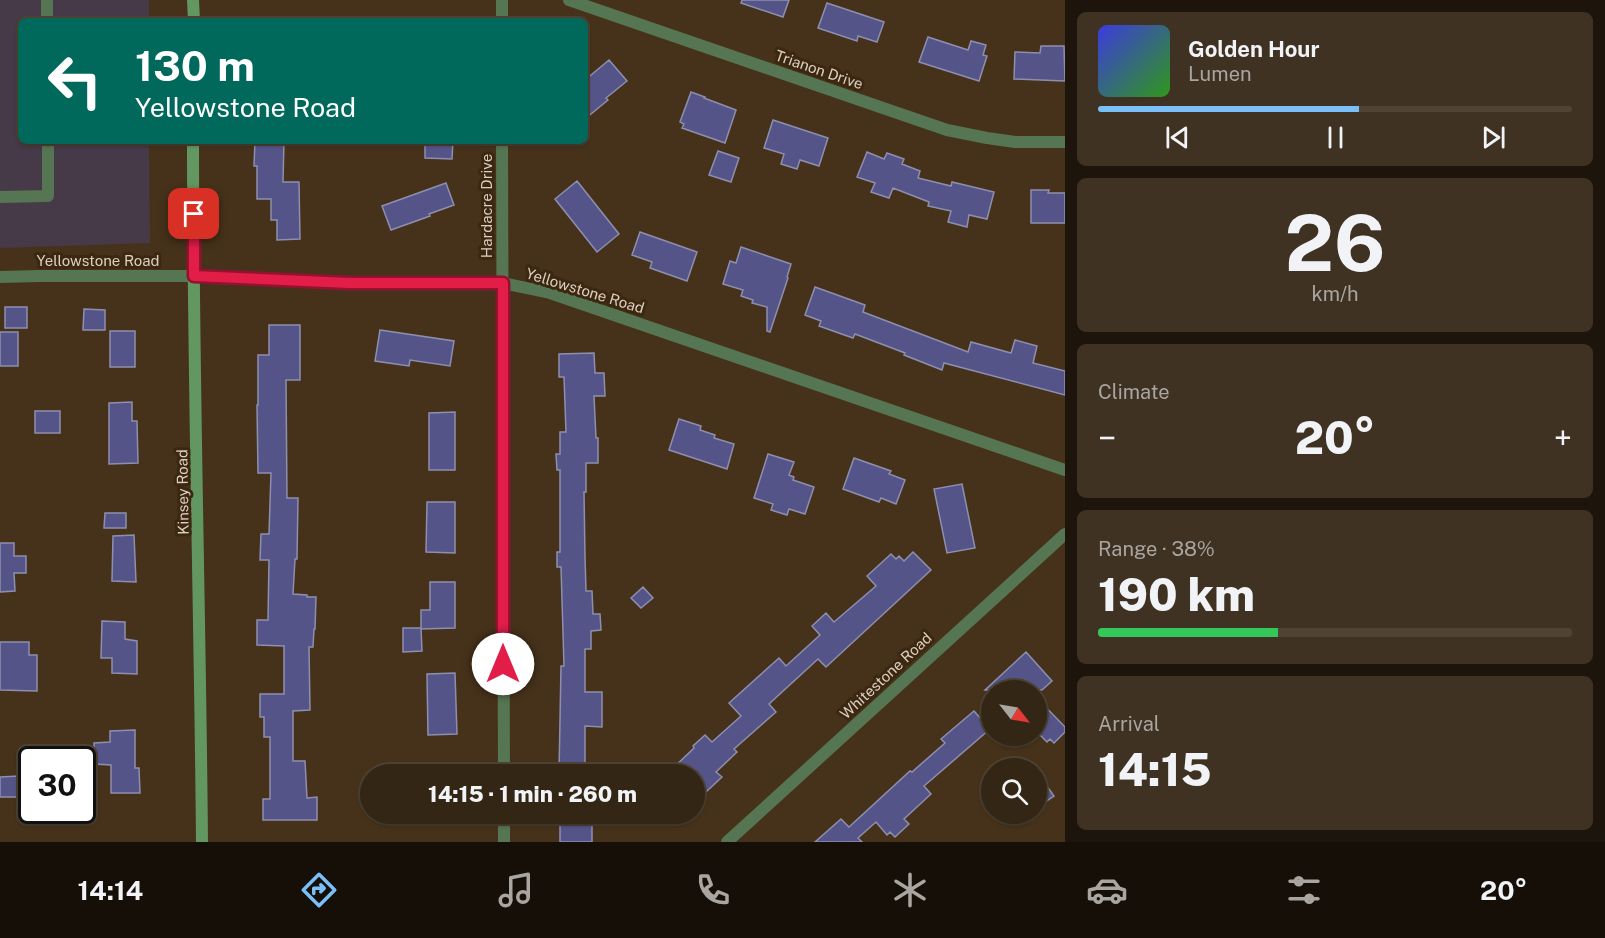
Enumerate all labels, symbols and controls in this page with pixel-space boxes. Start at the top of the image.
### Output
text: Golden Hour [1188,36,1319,62]
text: 130 m [135,41,255,90]
icon: left [36,42,114,120]
street label: Trianon Drive [773,47,865,92]
text: Lumen [1188,62,1252,86]
text: Yellowstone Road [135,91,356,123]
icon: previous [1161,121,1194,154]
icon: pause [1319,121,1352,154]
icon: next [1477,121,1510,154]
street label: Hardacre Drive [478,154,495,258]
pin [168,188,219,239]
icon: arrive [177,197,210,230]
text: 26 [1284,197,1386,289]
street label: Yellowstone Road [37,252,159,269]
street label: Yellowstone Road [524,264,646,317]
text: km/h [1311,282,1359,306]
text: Climate [1098,380,1170,404]
text: 20° [1295,411,1375,464]
text: − [1098,419,1116,457]
text: + [1554,419,1572,457]
street label: Kinsey Road [173,449,192,535]
text: Range · 38% [1098,537,1215,561]
text: 190 km [1098,568,1255,621]
street label: Whitestone Road [837,629,935,722]
position arrow [471,632,535,696]
north arrow [981,680,1047,746]
map controls [981,680,1047,824]
text: Arrival [1098,712,1160,736]
text: 14:15 [1098,743,1212,796]
speed limit sign: 30 [18,746,96,824]
button: search [981,758,1047,824]
text: 14:15 · 1 min · 260 m [428,781,637,807]
icon: directions [298,869,340,911]
icon: music [495,869,537,911]
icon: phone [692,869,734,911]
icon: climate [889,869,931,911]
icon: car [1086,869,1128,911]
icon: filters [1283,869,1325,911]
text: 14:14 [77,874,143,906]
text: 20° [1480,874,1527,906]

